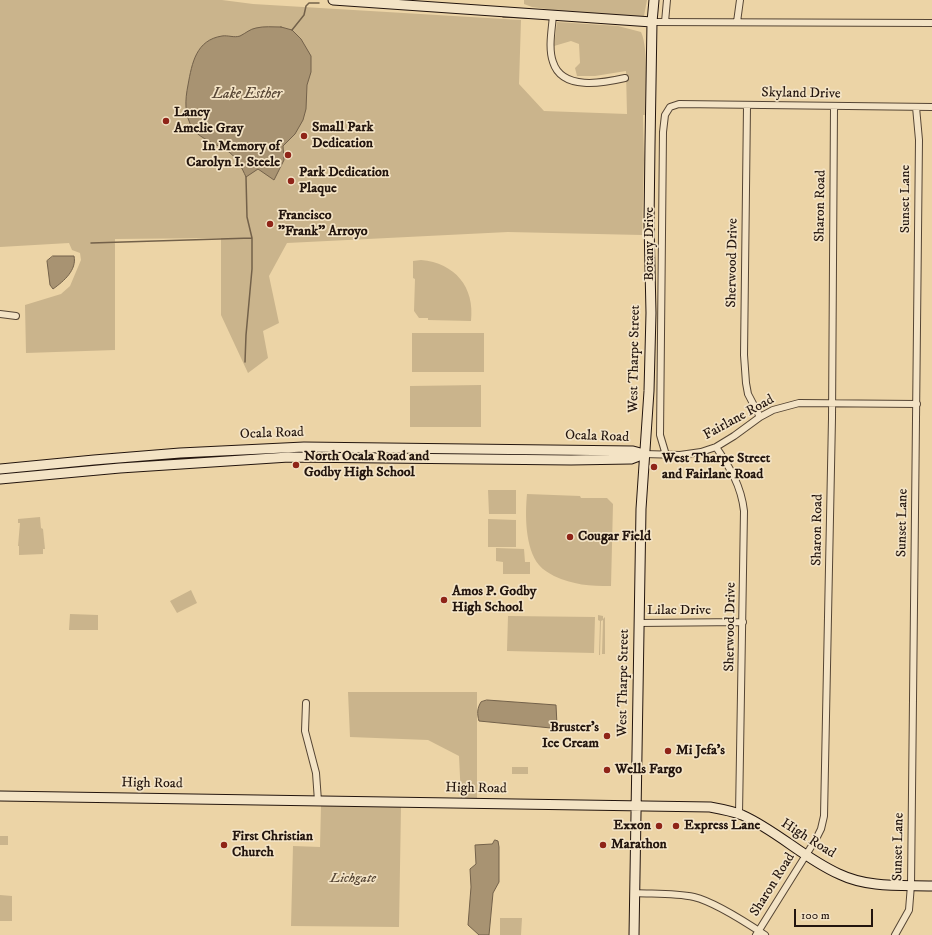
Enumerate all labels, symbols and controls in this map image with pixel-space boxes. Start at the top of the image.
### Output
street label: Skyland Drive [761,85,841,103]
water label: Lake Esther [212,86,282,104]
place label: Lancy Amelie Gray [174,105,243,138]
marker: Lancy Amelie Gray [161,116,171,126]
place label: Small Park Dedication [312,120,373,152]
marker: Small Park Dedication [299,131,309,141]
place label: In Memory of Carolyn I. Steele [186,139,280,172]
marker: In Memory of Carolyn I. Steele [283,150,293,160]
place label: Park Dedication Plaque [299,165,389,198]
street label: Sunset Lane [898,165,914,233]
street label: Sharon Road [812,170,830,242]
marker: Park Dedication Plaque [286,176,296,186]
street label: Botany Drive [642,207,658,281]
place label: Francisco "Frank" Arroyo [278,208,368,240]
street label: Sherwood Drive [724,218,742,308]
marker: Francisco "Frank" Arroyo [265,219,275,229]
street label: West Tharpe Street [626,305,644,413]
street label: Fairlane Road [701,392,777,444]
street label: Ocala Road [240,424,304,444]
street label: Ocala Road [565,427,629,447]
place label: North Ocala Road and Godby High School [304,449,429,482]
place label: West Tharpe Street and Fairlane Road [662,451,770,484]
marker: North Ocala Road and Godby High School [291,460,301,470]
marker: West Tharpe Street and Fairlane Road [649,462,659,472]
street label: Sunset Lane [894,489,912,557]
street label: Sharon Road [809,494,827,566]
place label: Cougar Field [578,529,651,545]
marker: Cougar Field [565,532,575,542]
street label: Sherwood Drive [722,582,740,672]
place label: Amos P. Godby High School [452,584,536,616]
marker: Amos P. Godby High School [439,595,449,605]
street label: Lilac Drive [647,603,711,619]
street label: West Tharpe Street [615,629,633,737]
place label: Bruster's Ice Cream [542,720,599,752]
marker: Bruster's Ice Cream [602,731,612,741]
place label: Mi Jefa's [676,743,725,759]
marker: Mi Jefa's [663,746,673,756]
place label: Wells Fargo [615,762,682,778]
marker: Wells Fargo [602,765,612,775]
street label: High Road [121,775,183,793]
street label: High Road [445,780,507,798]
street label: Sunset Lane [890,813,908,881]
street label: High Road [777,816,839,862]
place label: Exxon [613,818,651,834]
place label: Express Lane [684,818,760,834]
marker: Exxon [654,821,664,831]
marker: Express Lane [671,821,681,831]
place label: First Christian Church [232,829,313,862]
place label: Marathon [611,837,667,853]
marker: First Christian Church [219,840,229,850]
marker: Marathon [598,840,608,850]
street label: Sharon Road [747,850,799,920]
park label: Lichgate [330,871,376,887]
scale bar [796,901,875,927]
text: 100 m [801,908,830,923]

